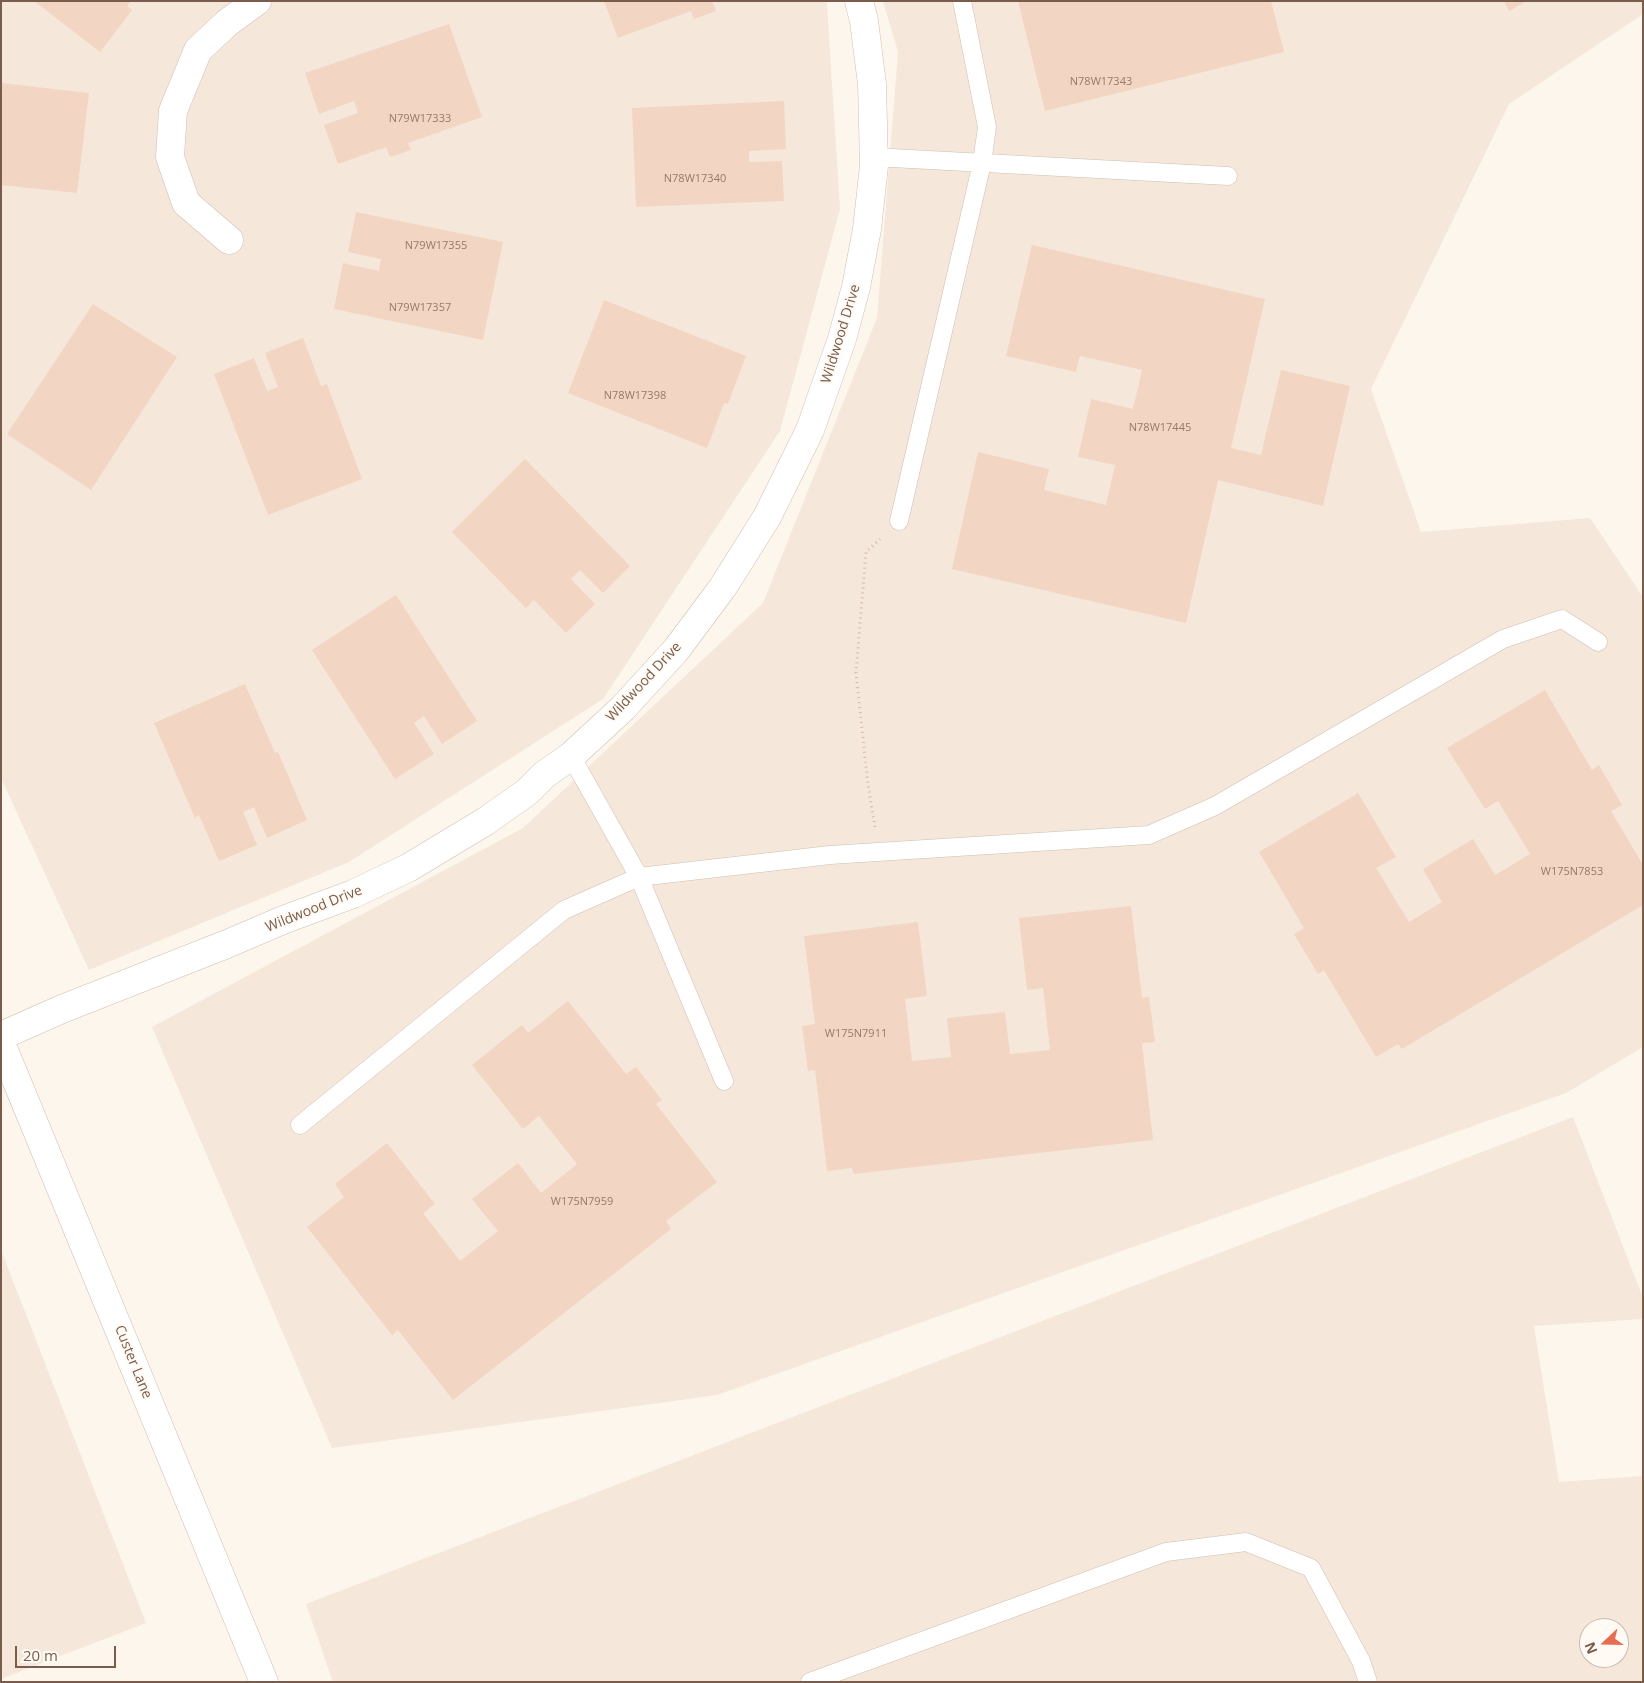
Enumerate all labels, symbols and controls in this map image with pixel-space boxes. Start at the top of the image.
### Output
house number: N78W17343 [1070,75,1132,89]
house number: N79W17333 [389,112,451,126]
house number: N78W17340 [664,172,726,186]
house number: N79W17355 [405,239,467,253]
street label: Wildwood Drive [818,282,864,386]
house number: N79W17357 [389,301,451,315]
house number: N78W17398 [604,389,666,403]
house number: N78W17445 [1129,421,1191,435]
street label: Wildwood Drive [603,639,685,725]
house number: W175N7853 [1541,865,1603,879]
street label: Wildwood Drive [263,882,365,936]
house number: W175N7911 [825,1027,887,1041]
house number: W175N7959 [551,1195,613,1209]
street label: Custer Lane [111,1323,155,1401]
north arrow [1579,1618,1629,1668]
scale bar [18,1636,119,1668]
text: N [1580,1639,1601,1657]
text: 20 m [23,1645,58,1665]

